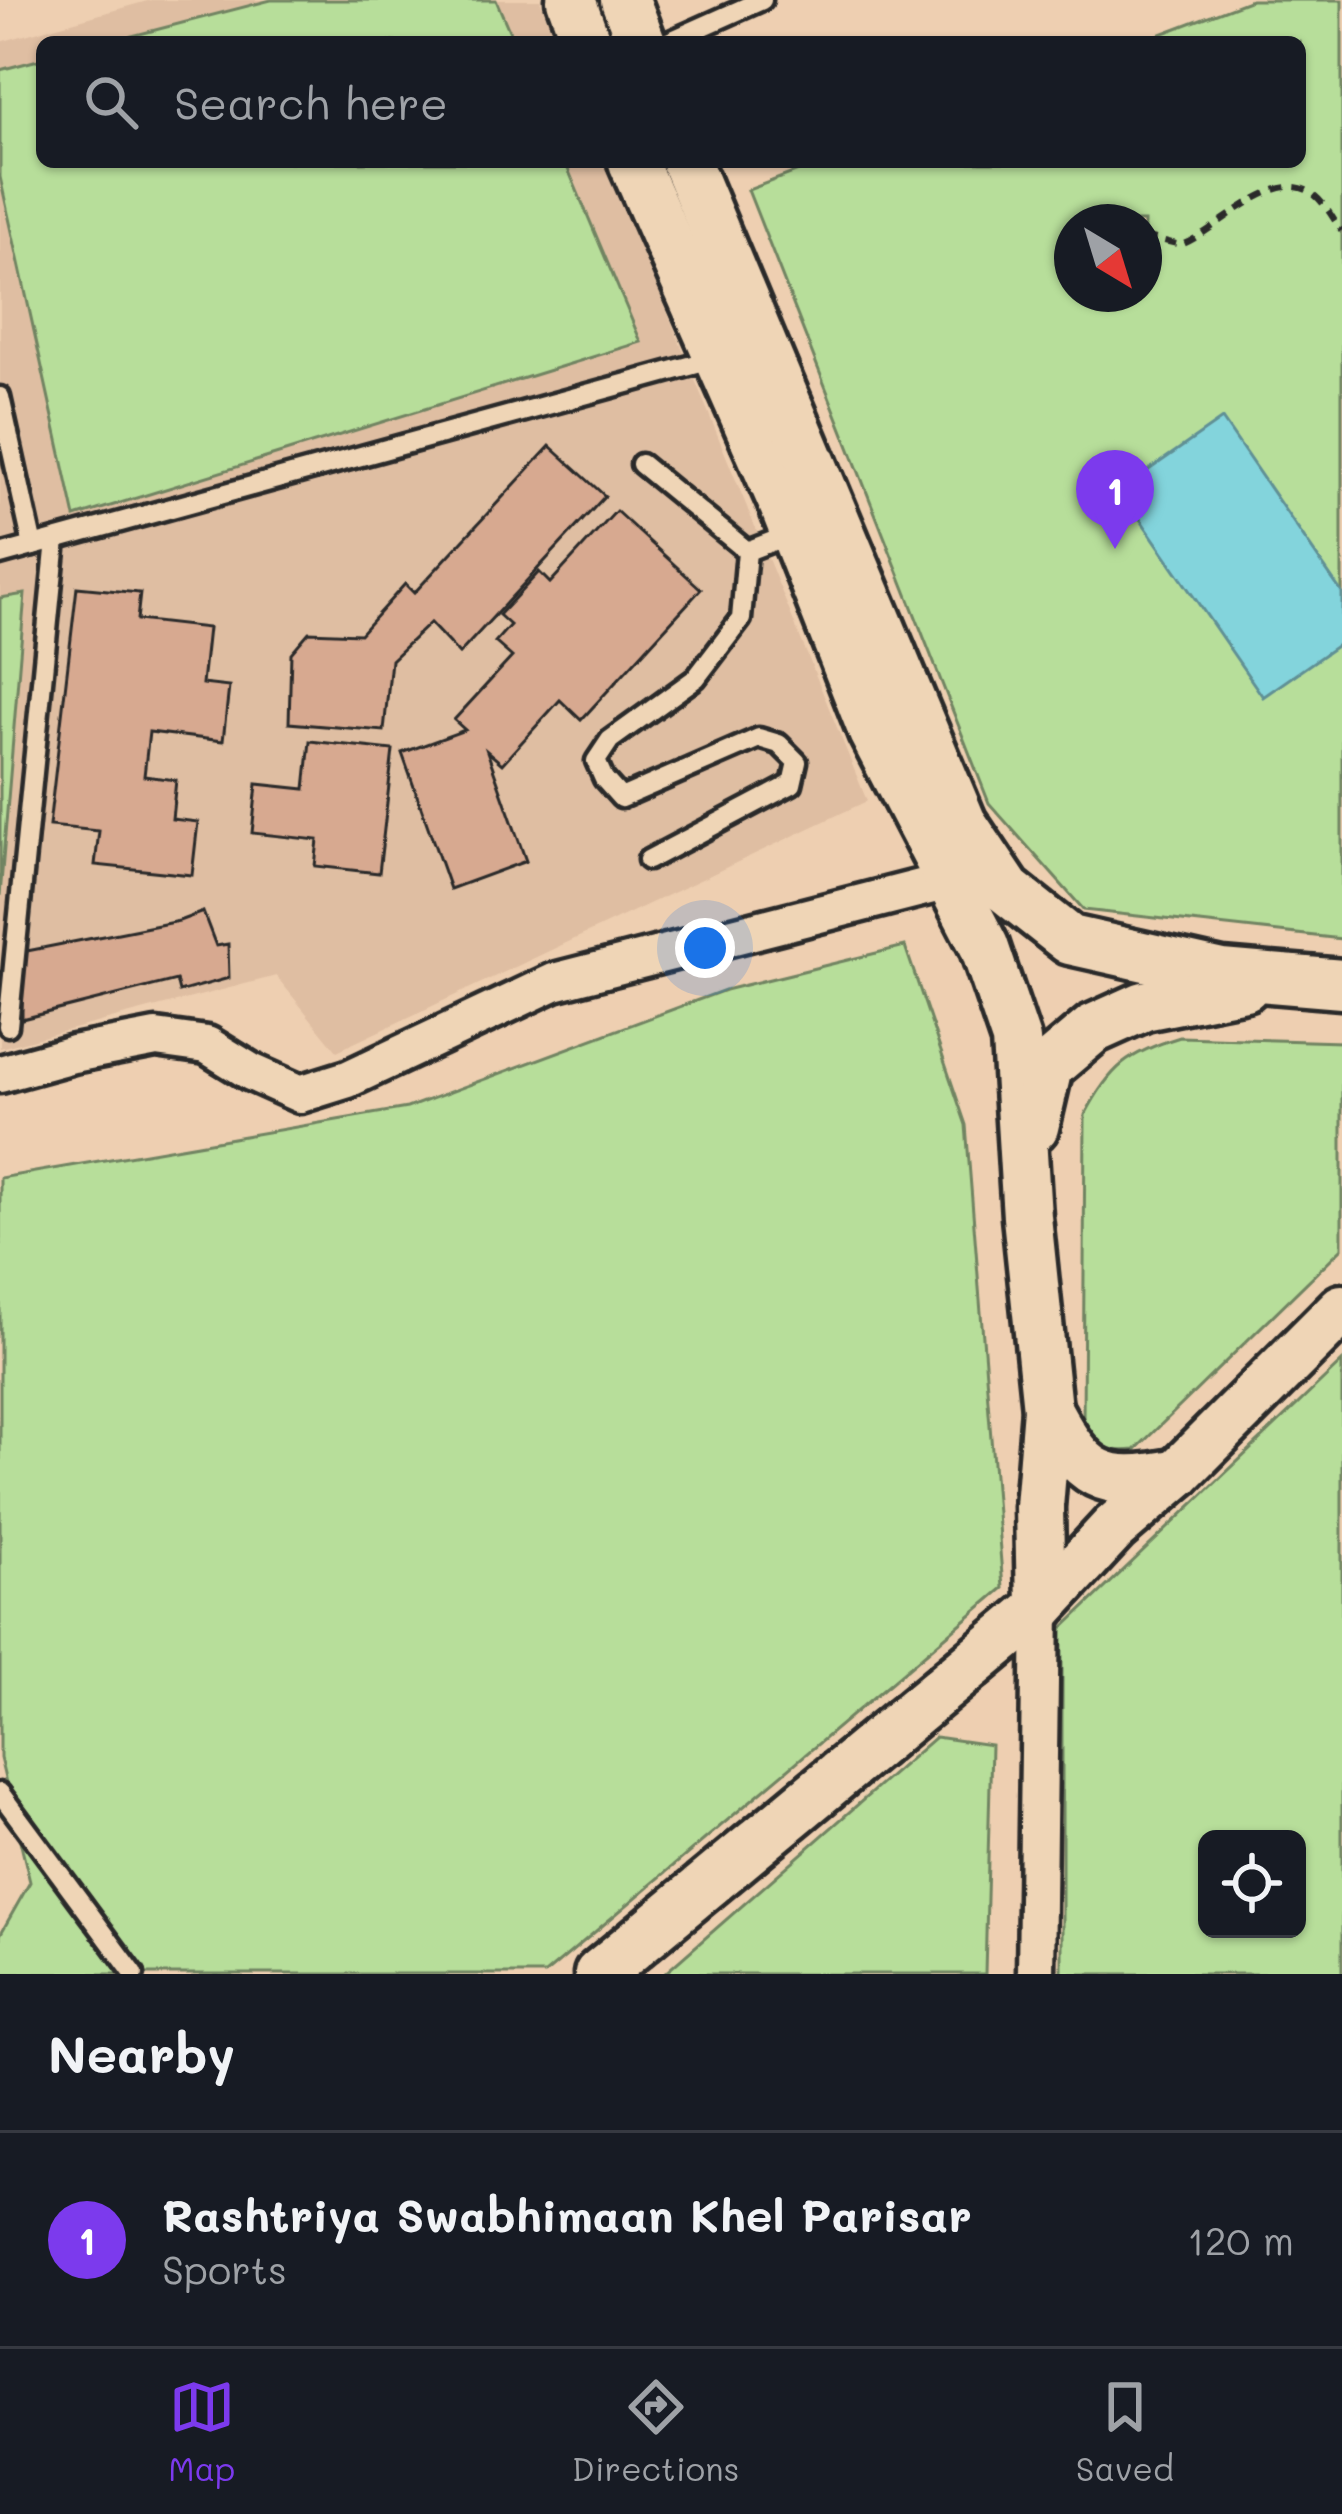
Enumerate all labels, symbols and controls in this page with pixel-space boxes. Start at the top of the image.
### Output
search box [36,36,1306,168]
icon: search [78,69,144,135]
text: Search here [174,73,448,131]
north arrow [1054,204,1162,312]
pin: 1 [1076,450,1154,549]
your location [675,918,735,978]
map controls [1198,1830,1306,1938]
button: locate [1198,1830,1306,1938]
text: Nearby [48,2019,235,2086]
text: Rashtriya Swabhimaan Khel Parisar [162,2185,972,2243]
text: 1 [78,2214,96,2265]
text: 120 m [1187,2214,1294,2265]
text: Sports [162,2243,287,2294]
tab: Map [168,2374,235,2489]
tab: Directions [572,2374,739,2489]
tab: Saved [1076,2374,1174,2489]

